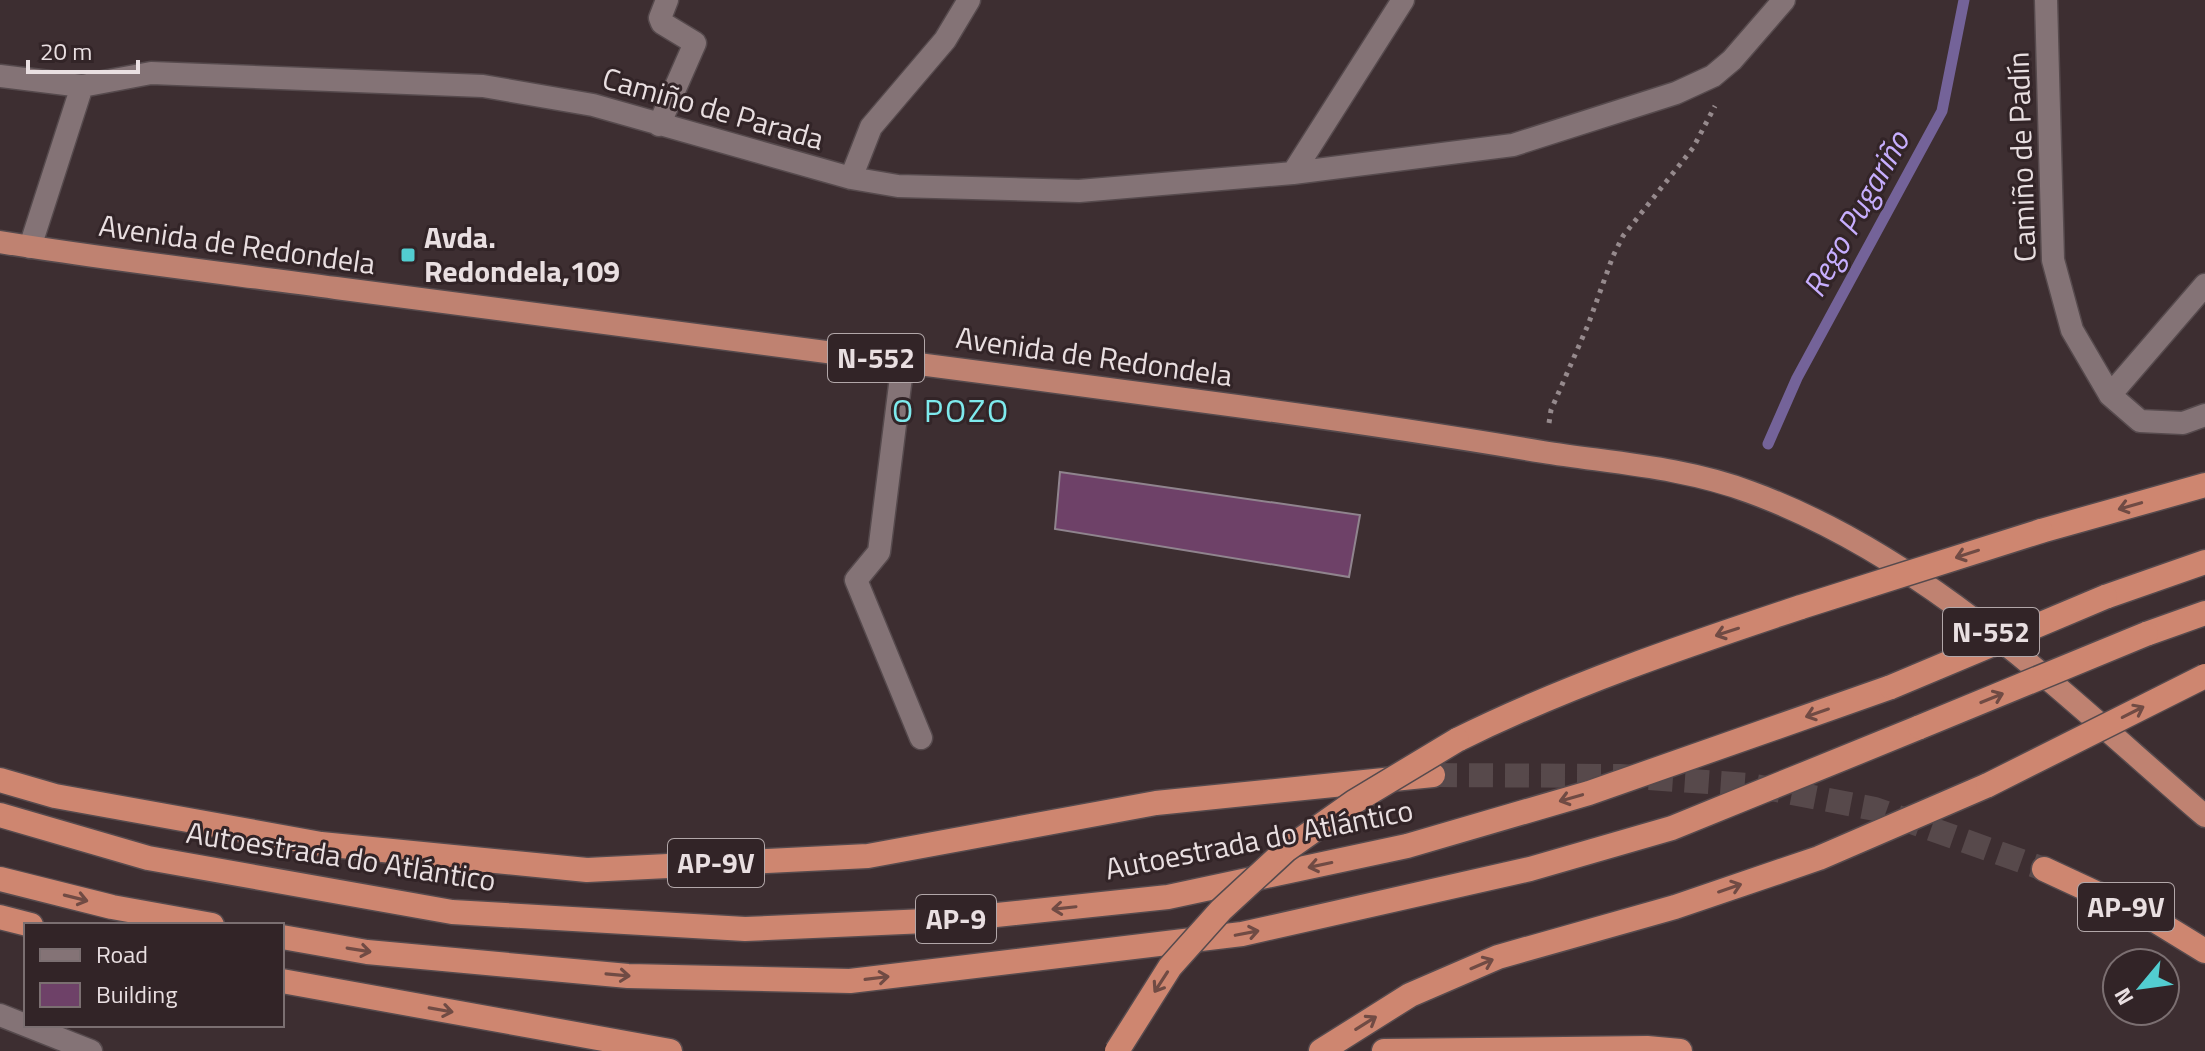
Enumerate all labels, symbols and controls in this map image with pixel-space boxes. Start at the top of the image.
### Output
scale bar [28,24,138,74]
text: 20 m [40,33,92,69]
street label: Camiño de Padín [1994,51,2048,263]
street label: Camiño de Parada [597,54,829,162]
water label: Rego Pugariño [1790,121,1921,305]
street label: Avenida de Redondela [96,202,378,286]
place label: Avda. Redondela,109 [424,214,620,294]
marker: Avda. Redondela,109 [399,246,417,264]
street label: Avenida de Redondela [953,314,1235,398]
road number: N-552 [828,334,924,382]
district label: O POZO [892,386,1010,434]
one-way arrow [2117,499,2143,514]
one-way arrow [1955,548,1980,563]
road number: N-552 [1943,608,2039,656]
one-way arrow [1715,625,1740,640]
one-way arrow [1979,689,2004,704]
one-way arrow [2120,704,2144,720]
one-way arrow [1805,707,1830,722]
street label: Autoestrada do Atlántico [1101,787,1417,891]
one-way arrow [1559,791,1585,806]
street label: Autoestrada do Atlántico [183,809,499,903]
road number: AP-9V [668,839,764,887]
one-way arrow [1308,858,1333,873]
one-way arrow [1718,880,1743,895]
road number: AP-9V [2078,883,2174,931]
one-way arrow [62,892,88,907]
road number: AP-9 [916,895,996,943]
one-way arrow [1051,901,1078,916]
legend [24,923,284,1027]
one-way arrow [1233,924,1259,939]
text: Road [96,936,148,972]
one-way arrow [346,944,371,959]
north arrow [2101,947,2181,1027]
one-way arrow [1469,956,1494,971]
one-way arrow [604,968,631,983]
one-way arrow [864,970,889,985]
one-way arrow [1153,970,1170,992]
text: Building [96,976,178,1012]
text: N [2105,982,2142,1012]
one-way arrow [428,1003,454,1018]
one-way arrow [1354,1014,1376,1031]

